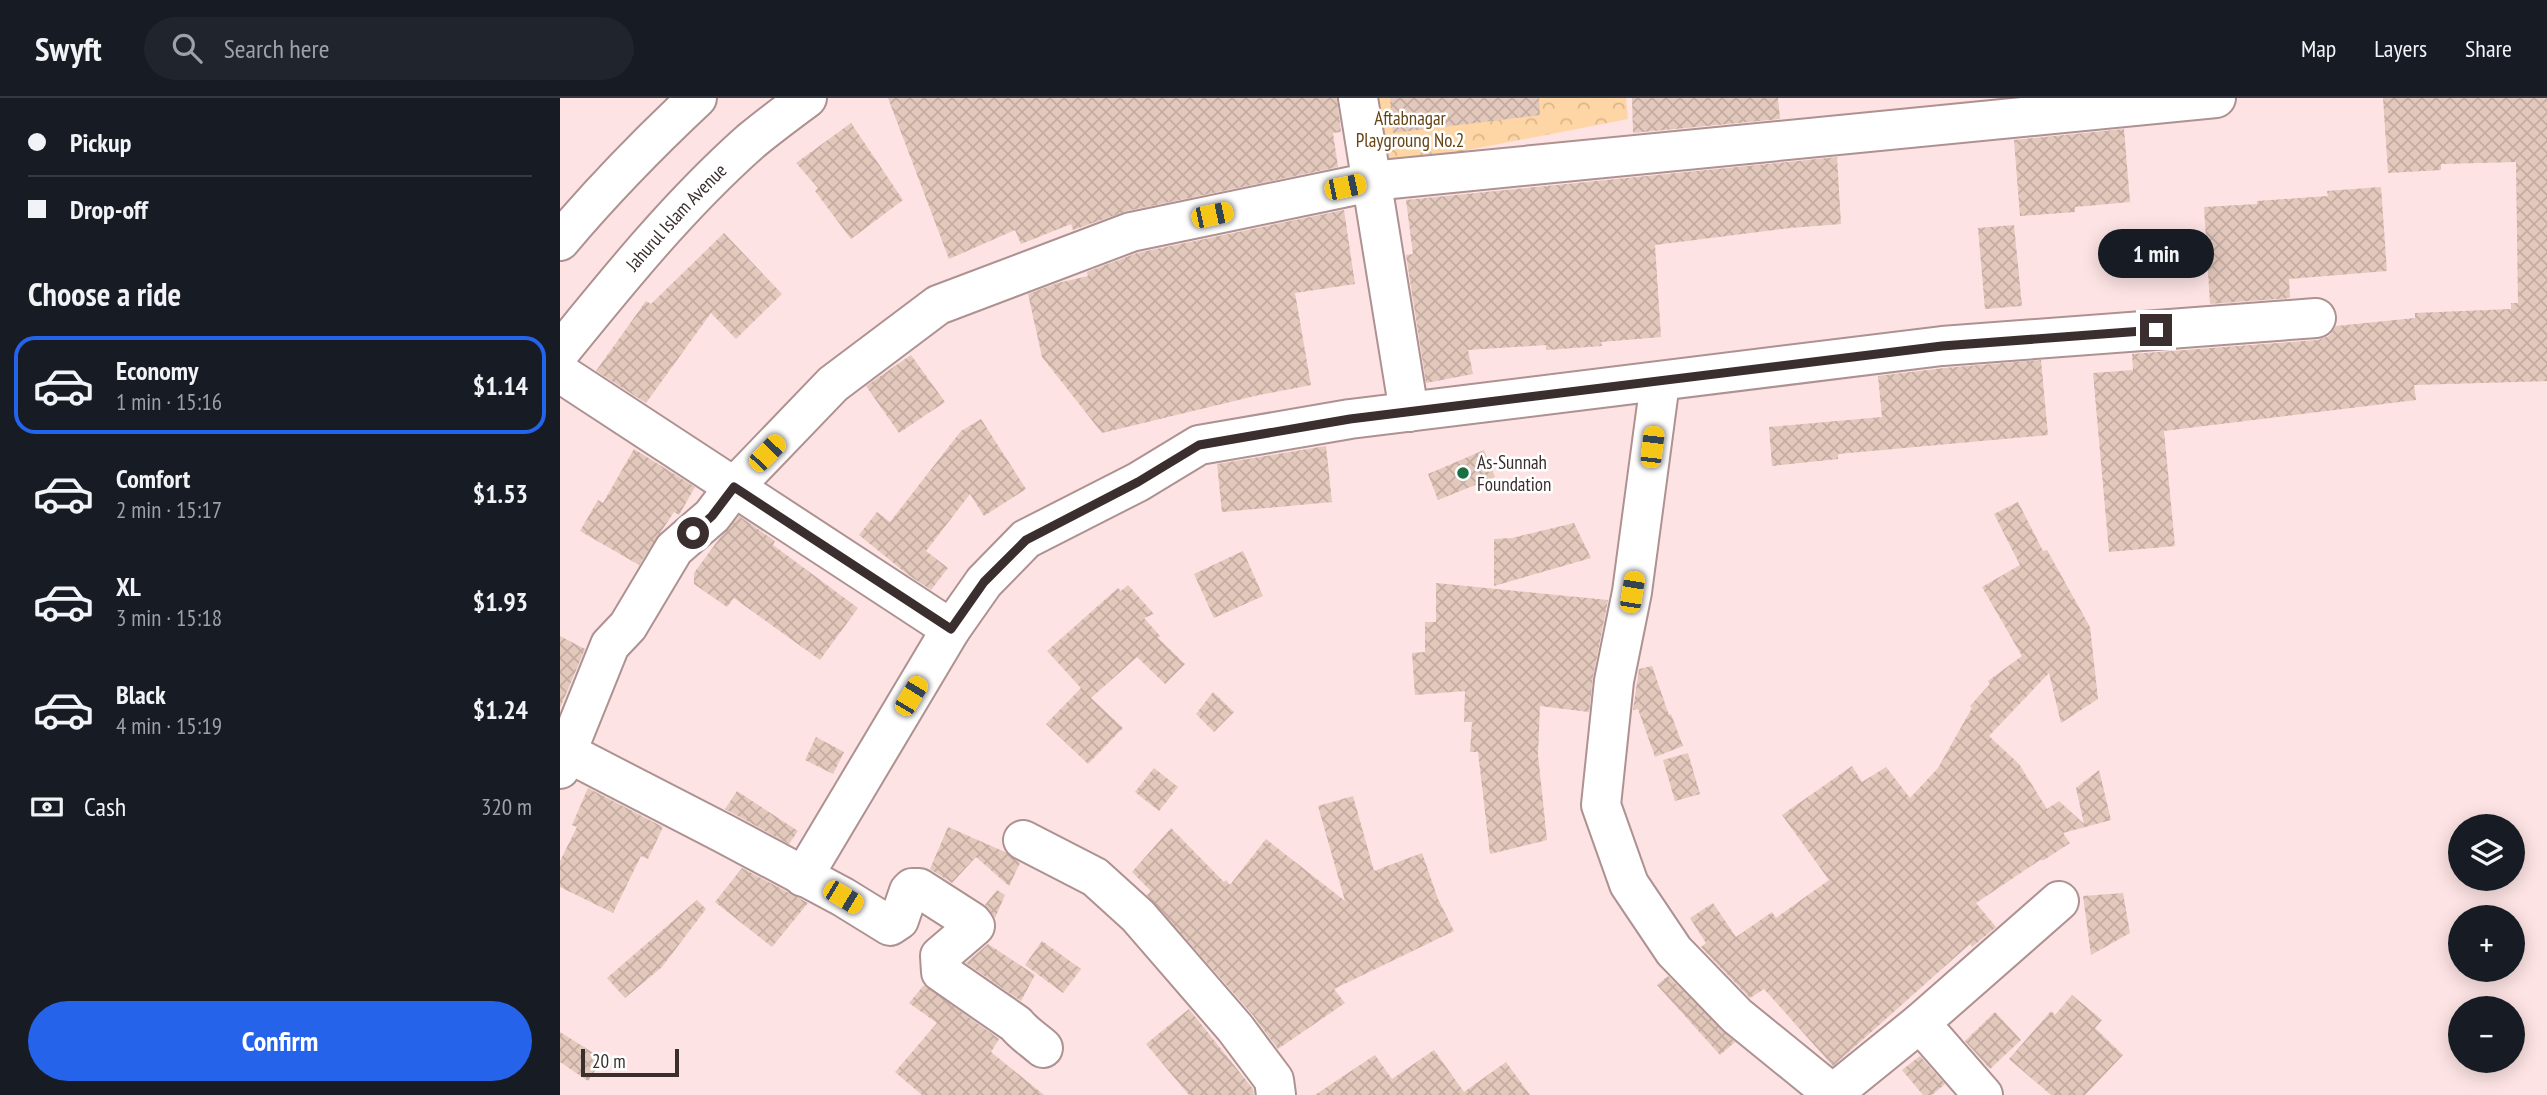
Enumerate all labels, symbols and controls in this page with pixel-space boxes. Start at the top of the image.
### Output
search box [144,17,634,80]
text: Swyft [35,27,102,70]
icon: search [168,29,206,67]
text: Search here [224,32,329,65]
text: Map [2301,33,2336,64]
text: Layers [2374,33,2427,64]
text: Share [2465,33,2512,64]
park label: Aftabnagar Playgroung No.2 [1356,106,1464,152]
text: Pickup [70,126,131,159]
street label: Jahurul Islam Avenue [620,158,731,276]
car [1323,172,1368,202]
text: Drop-off [70,193,148,226]
car [1190,200,1235,230]
callout: 1 min [2098,229,2214,278]
text: 1 min [2133,239,2179,268]
text: Choose a ride [28,273,181,315]
route end [2140,314,2172,346]
icon: car [32,354,95,417]
text: Economy [116,354,198,387]
text: $1.14 [473,369,528,402]
text: 1 min · 15:16 [116,387,222,416]
car [1640,425,1665,469]
car [745,431,790,475]
place label: As-Sunnah Foundation [1477,450,1551,496]
icon: car [32,462,95,525]
text: Comfort [116,462,190,495]
marker: As-Sunnah Foundation [1455,465,1471,481]
text: $1.53 [473,477,528,510]
text: 2 min · 15:17 [116,495,222,524]
route start [677,517,709,549]
icon: car [32,570,95,633]
text: XL [116,570,141,603]
car [1619,570,1646,614]
text: $1.93 [473,585,528,618]
text: 3 min · 15:18 [116,603,222,632]
car [892,673,931,719]
icon: car [32,678,95,741]
text: Black [116,678,166,711]
text: $1.24 [473,693,528,726]
text: 4 min · 15:19 [116,711,222,740]
icon: cash [28,788,66,826]
text: Cash [84,790,126,823]
text: 320 m [481,792,532,821]
map controls [2448,814,2525,1073]
button: layers [2448,814,2525,891]
car [820,877,867,917]
button: + [2448,905,2525,982]
button: − [2448,996,2525,1073]
button: Confirm [28,1001,532,1081]
scale bar [581,1046,679,1078]
text: 20 m [592,1049,626,1073]

